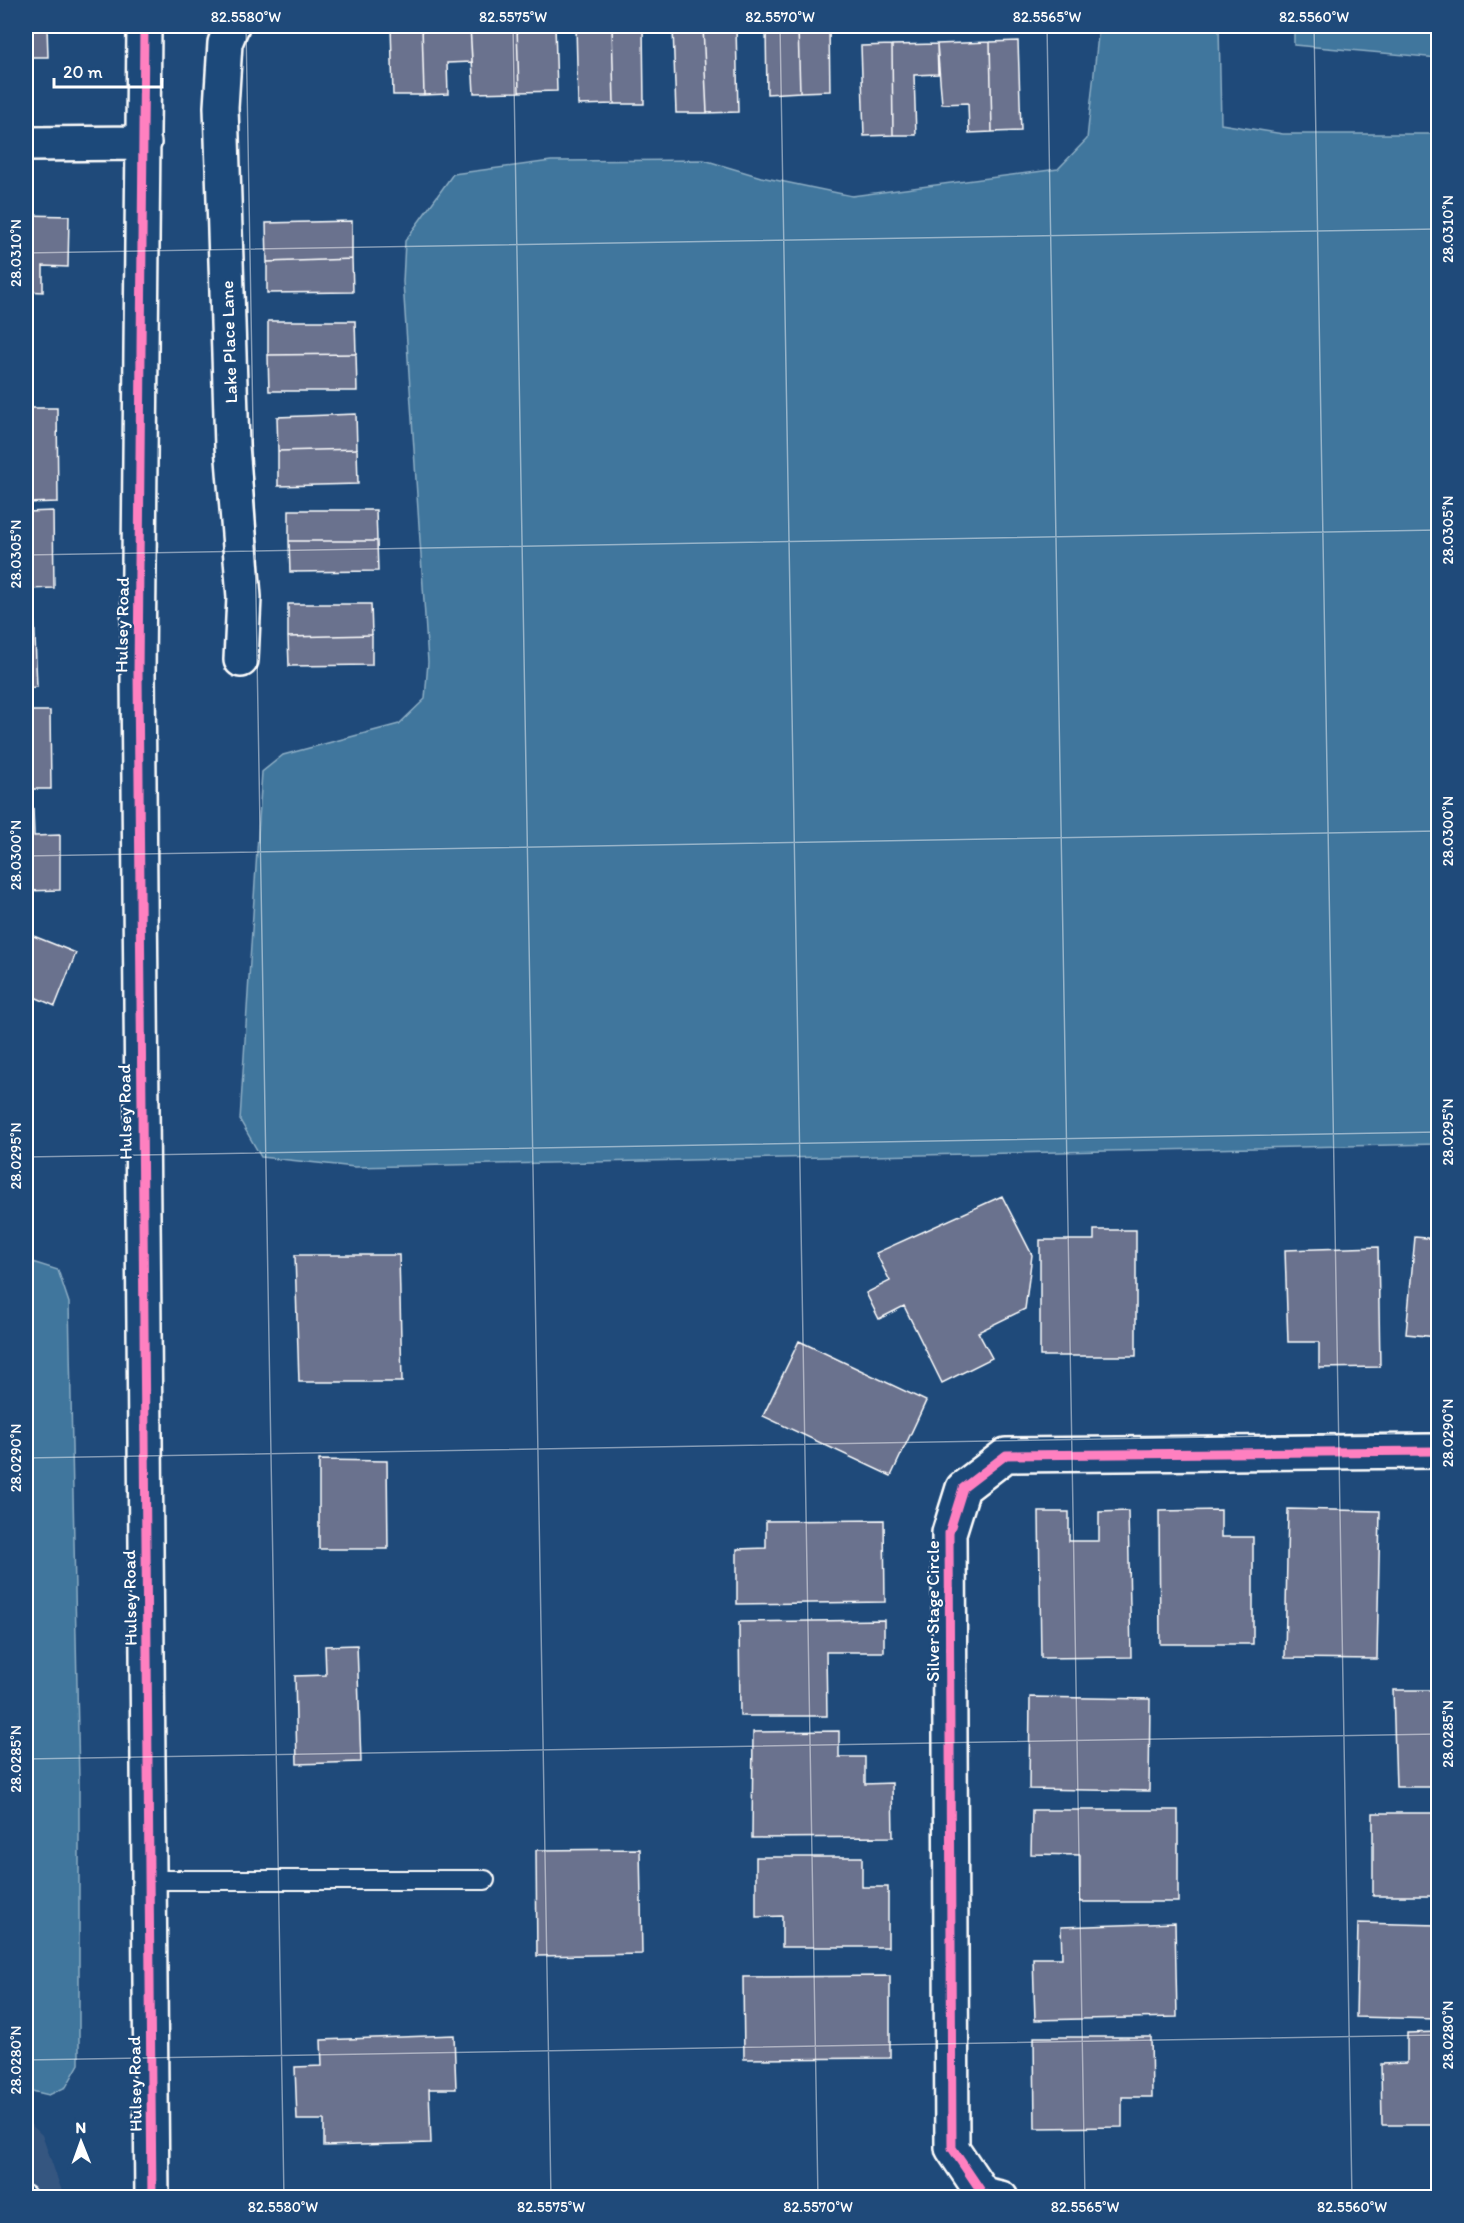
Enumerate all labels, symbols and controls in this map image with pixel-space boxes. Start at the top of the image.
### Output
text: 82.5580°W [211,8,281,26]
text: 82.5575°W [479,8,547,26]
text: 82.5570°W [745,8,815,26]
text: 82.5565°W [1013,8,1081,26]
text: 82.5560°W [1279,8,1349,26]
scale bar [54,51,162,89]
text: 20 m [63,61,103,83]
text: 28.0310°N [1439,195,1457,263]
text: 28.0310°N [7,219,25,287]
street label: Lake Place Lane [216,280,242,404]
text: 28.0305°N [1439,496,1457,564]
text: 28.0305°N [7,520,25,588]
street label: Hulsey Road [110,577,134,673]
text: 28.0300°N [1439,796,1457,866]
text: 28.0300°N [7,820,25,890]
street label: Hulsey Road [113,1064,137,1160]
text: 28.0295°N [1439,1098,1457,1166]
text: 28.0295°N [7,1122,25,1190]
text: 28.0290°N [1439,1399,1457,1467]
text: 28.0290°N [7,1424,25,1492]
street label: Silver Stage Circle [922,1540,944,1682]
street label: Hulsey Road [118,1550,142,1646]
text: 28.0285°N [1439,1700,1457,1768]
text: 28.0285°N [7,1725,25,1793]
text: 28.0280°N [1439,2001,1457,2069]
text: 28.0280°N [7,2026,25,2094]
street label: Hulsey Road [123,2036,147,2132]
north arrow [51,2112,111,2172]
text: N [75,2118,86,2137]
text: 82.5580°W [248,2198,318,2216]
text: 82.5575°W [517,2198,585,2216]
text: 82.5570°W [783,2198,853,2216]
text: 82.5565°W [1051,2198,1119,2216]
text: 82.5560°W [1317,2198,1387,2216]

